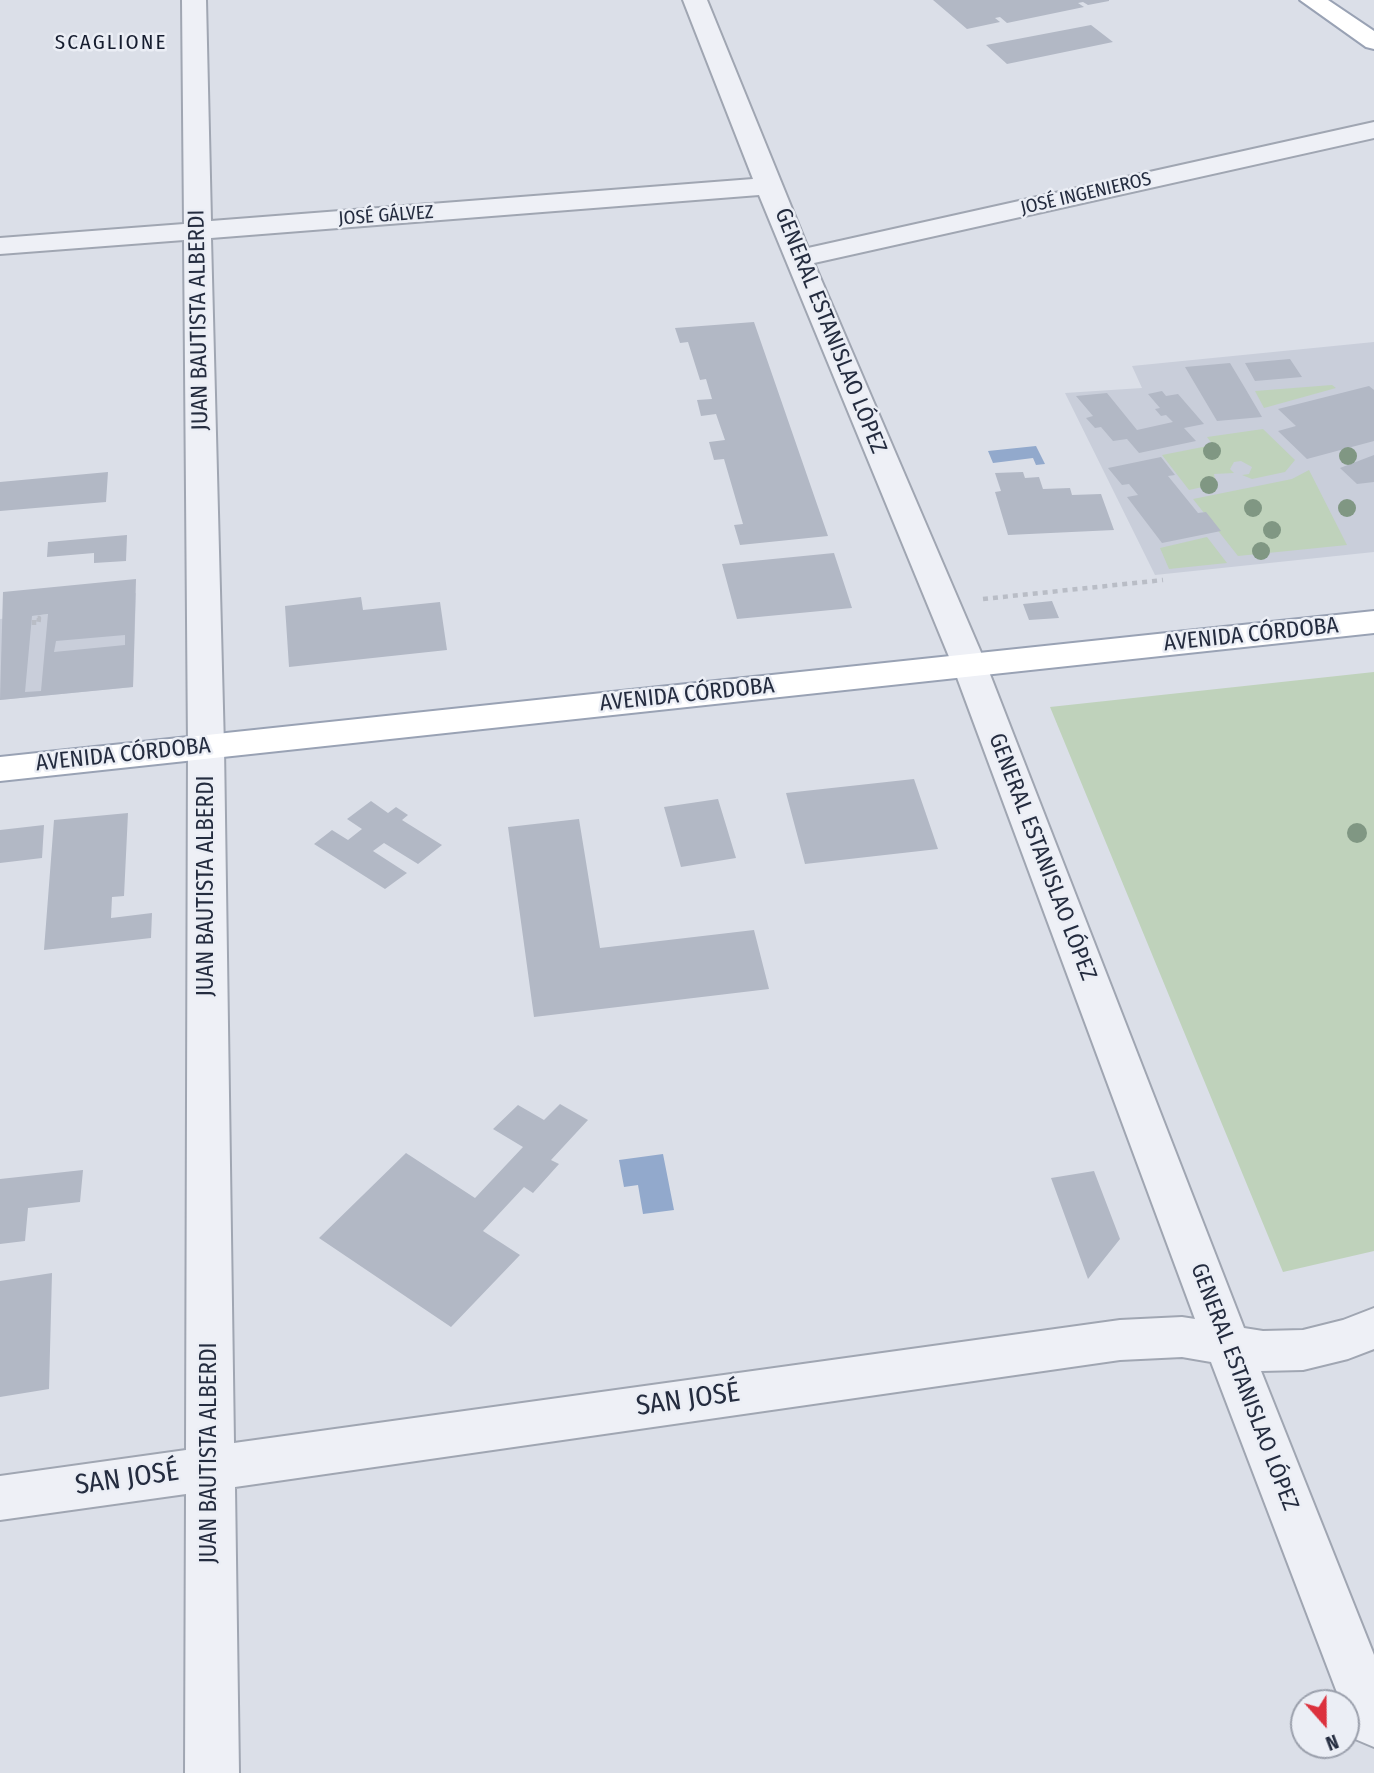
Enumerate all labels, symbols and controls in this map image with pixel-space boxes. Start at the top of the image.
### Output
district label: SCAGLIONE [56,30,166,56]
street label: JOSÉ INGENIEROS [1019,168,1153,220]
street label: JOSÉ GÁLVEZ [338,201,434,231]
street label: GENERAL ESTANISLAO LÓPEZ [768,204,892,458]
street label: JUAN BAUTISTA ALBERDI [183,209,215,431]
street label: AVENIDA CÓRDOBA [1162,612,1340,658]
street label: AVENIDA CÓRDOBA [598,672,776,718]
street label: GENERAL ESTANISLAO LÓPEZ [982,730,1102,984]
street label: AVENIDA CÓRDOBA [34,732,212,778]
street label: JUAN BAUTISTA ALBERDI [193,775,221,997]
street label: GENERAL ESTANISLAO LÓPEZ [1184,1260,1304,1514]
street label: JUAN BAUTISTA ALBERDI [196,1342,224,1564]
street label: SAN JOSÉ [634,1376,742,1424]
street label: SAN JOSÉ [73,1455,181,1503]
north arrow [1290,1689,1360,1759]
text: N [1323,1729,1341,1755]

